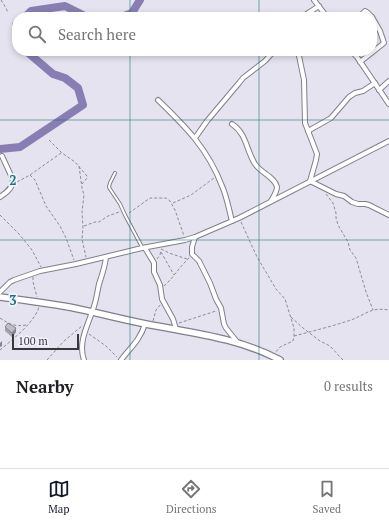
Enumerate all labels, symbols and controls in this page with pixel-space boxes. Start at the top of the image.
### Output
search box [12,12,377,56]
icon: search [26,23,48,45]
text: Search here [58,24,136,44]
text: 2 [9,171,17,189]
text: 3 [9,291,17,309]
scale bar [12,332,79,351]
text: 100 m [18,334,48,348]
text: Nearby [16,375,74,398]
text: 0 results [324,377,373,395]
tab: Map [48,478,70,516]
tab: Directions [166,478,217,516]
tab: Saved [313,478,341,516]

